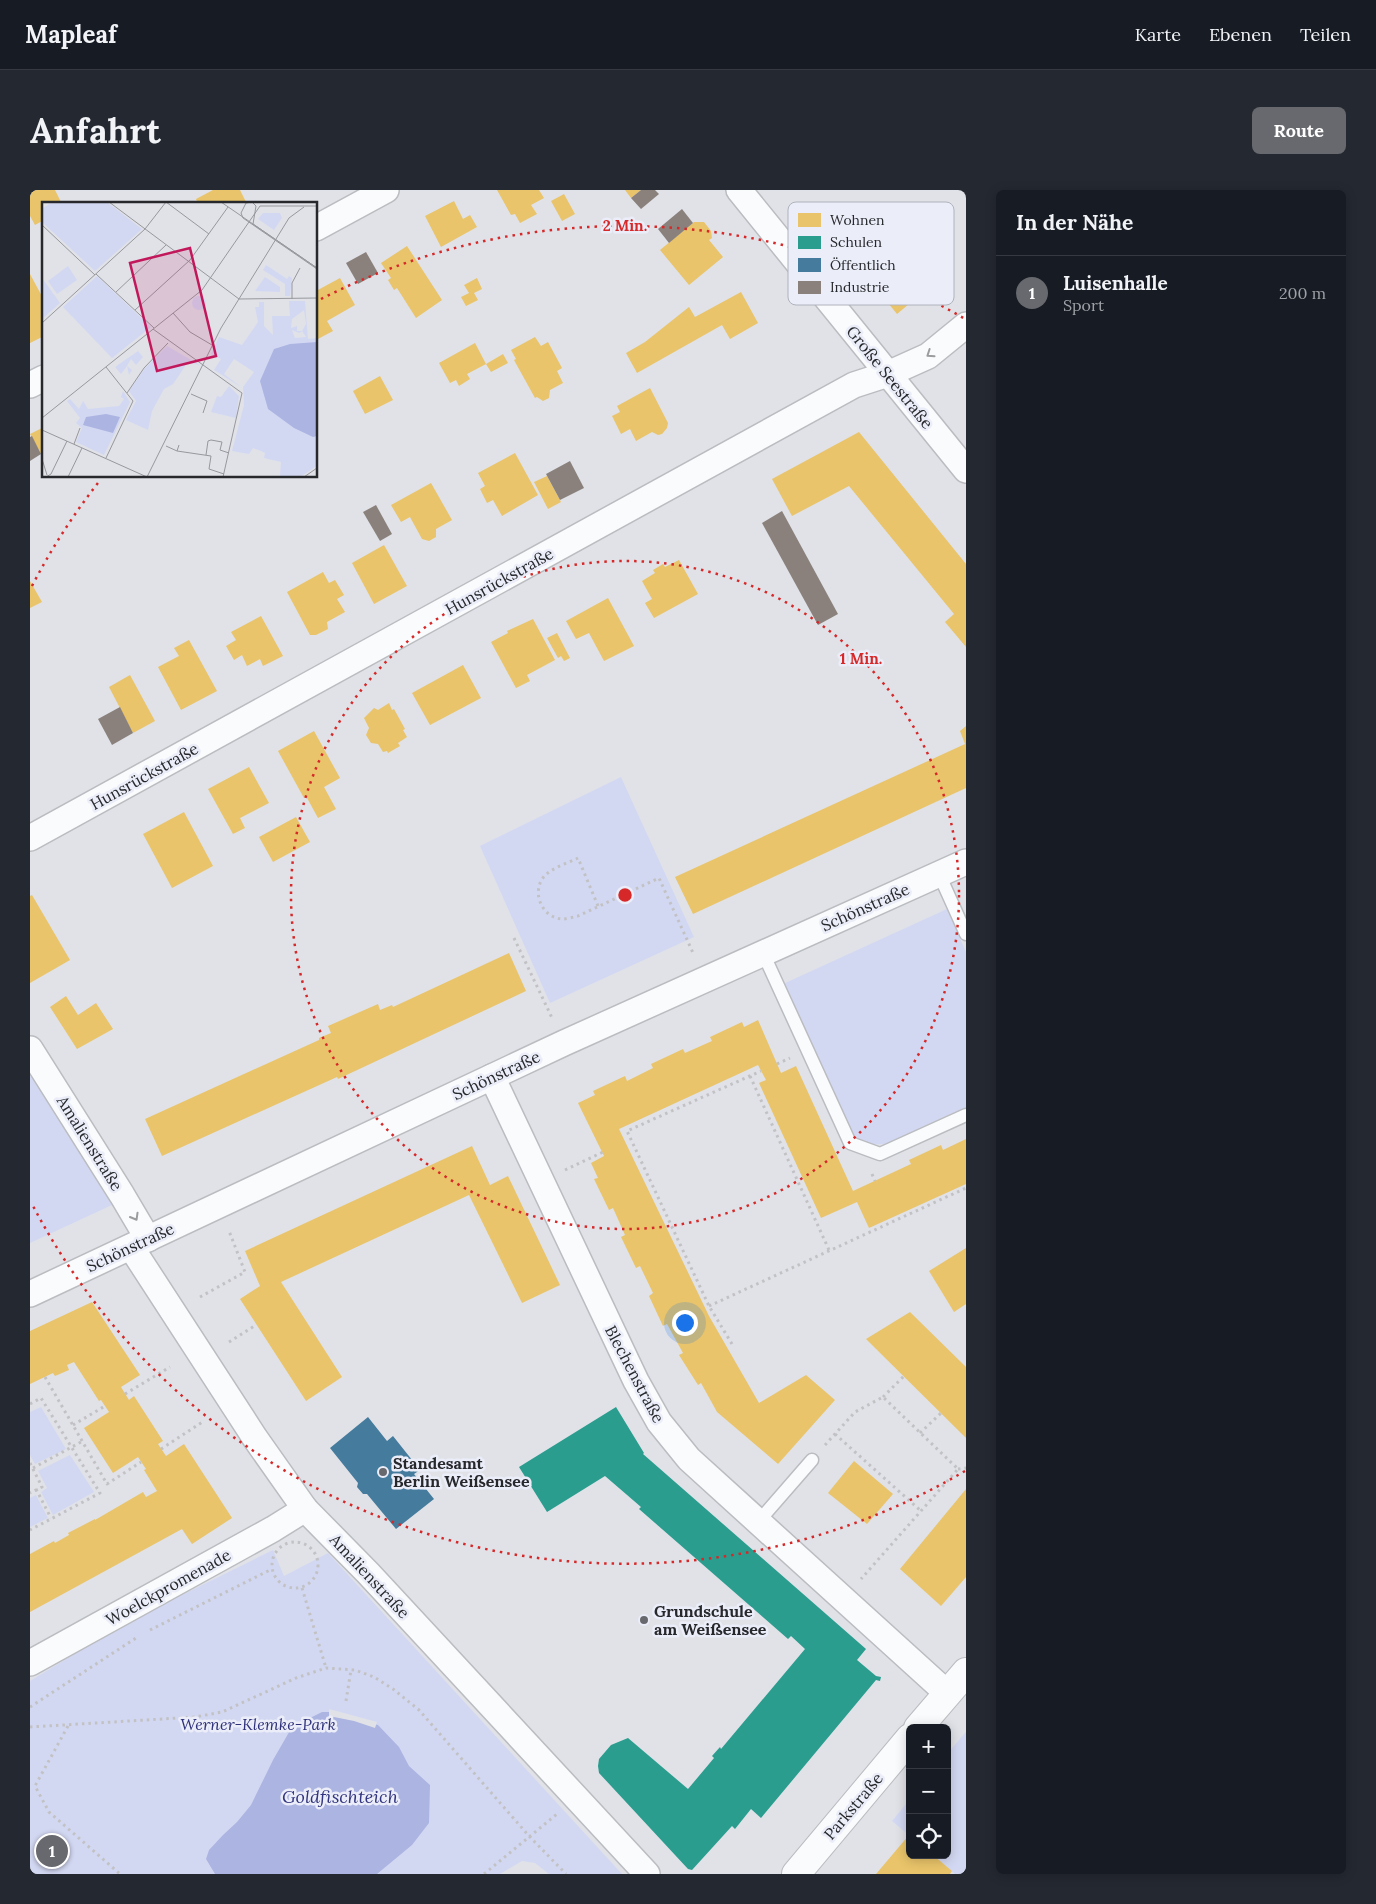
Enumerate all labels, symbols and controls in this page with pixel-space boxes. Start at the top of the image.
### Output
text: Mapleaf [25,19,117,50]
text: Karte [1135,23,1181,46]
text: Ebenen [1209,23,1272,46]
text: Teilen [1300,23,1351,46]
button: Route [1252,107,1346,154]
text: Anfahrt [30,108,161,153]
inset map [42,202,318,478]
legend [788,202,954,305]
text: In der Nähe [1016,209,1133,236]
text: Wohnen [830,211,885,229]
text: 2 Min. [603,216,647,235]
text: Schulen [830,233,883,251]
text: Öffentlich [830,256,896,274]
text: Luisenhalle [1063,271,1168,295]
text: Industrie [830,278,890,296]
text: 1 [1029,283,1035,303]
text: 200 m [1279,283,1326,303]
text: Sport [1063,295,1104,315]
street label: Große Seestraße [842,322,938,433]
one-way arrow [926,348,936,357]
street label: Hunsrückstraße [441,543,557,619]
text: 1 Min. [840,649,882,668]
street label: Hunsrückstraße [86,738,202,814]
street label: Schönstraße [818,879,913,935]
centre of rings [616,886,634,904]
street label: Schönstraße [449,1046,543,1104]
street label: Amalienstraße [52,1091,127,1194]
one-way arrow [129,1212,139,1221]
street label: Schönstraße [83,1218,177,1276]
your location [672,1310,698,1336]
street label: Blechenstraße [601,1322,669,1426]
place label: Standesamt Berlin Weißensee [393,1453,530,1491]
marker: Standesamt Berlin Weißensee [377,1466,389,1478]
street label: Amalienstraße [325,1529,414,1623]
street label: Woelckpromenade [102,1544,234,1630]
place label: Grundschule am Weißensee [654,1601,767,1639]
marker: Grundschule am Weißensee [638,1614,650,1626]
park label: Werner-Klemke-Park [180,1714,336,1734]
map controls [906,1724,951,1859]
button: + [906,1724,951,1769]
street label: Parkstraße [819,1768,887,1844]
button: − [906,1769,951,1814]
water label: Goldfischteich [282,1785,399,1808]
button: locate [906,1814,951,1859]
pin: 1 [36,1832,68,1870]

